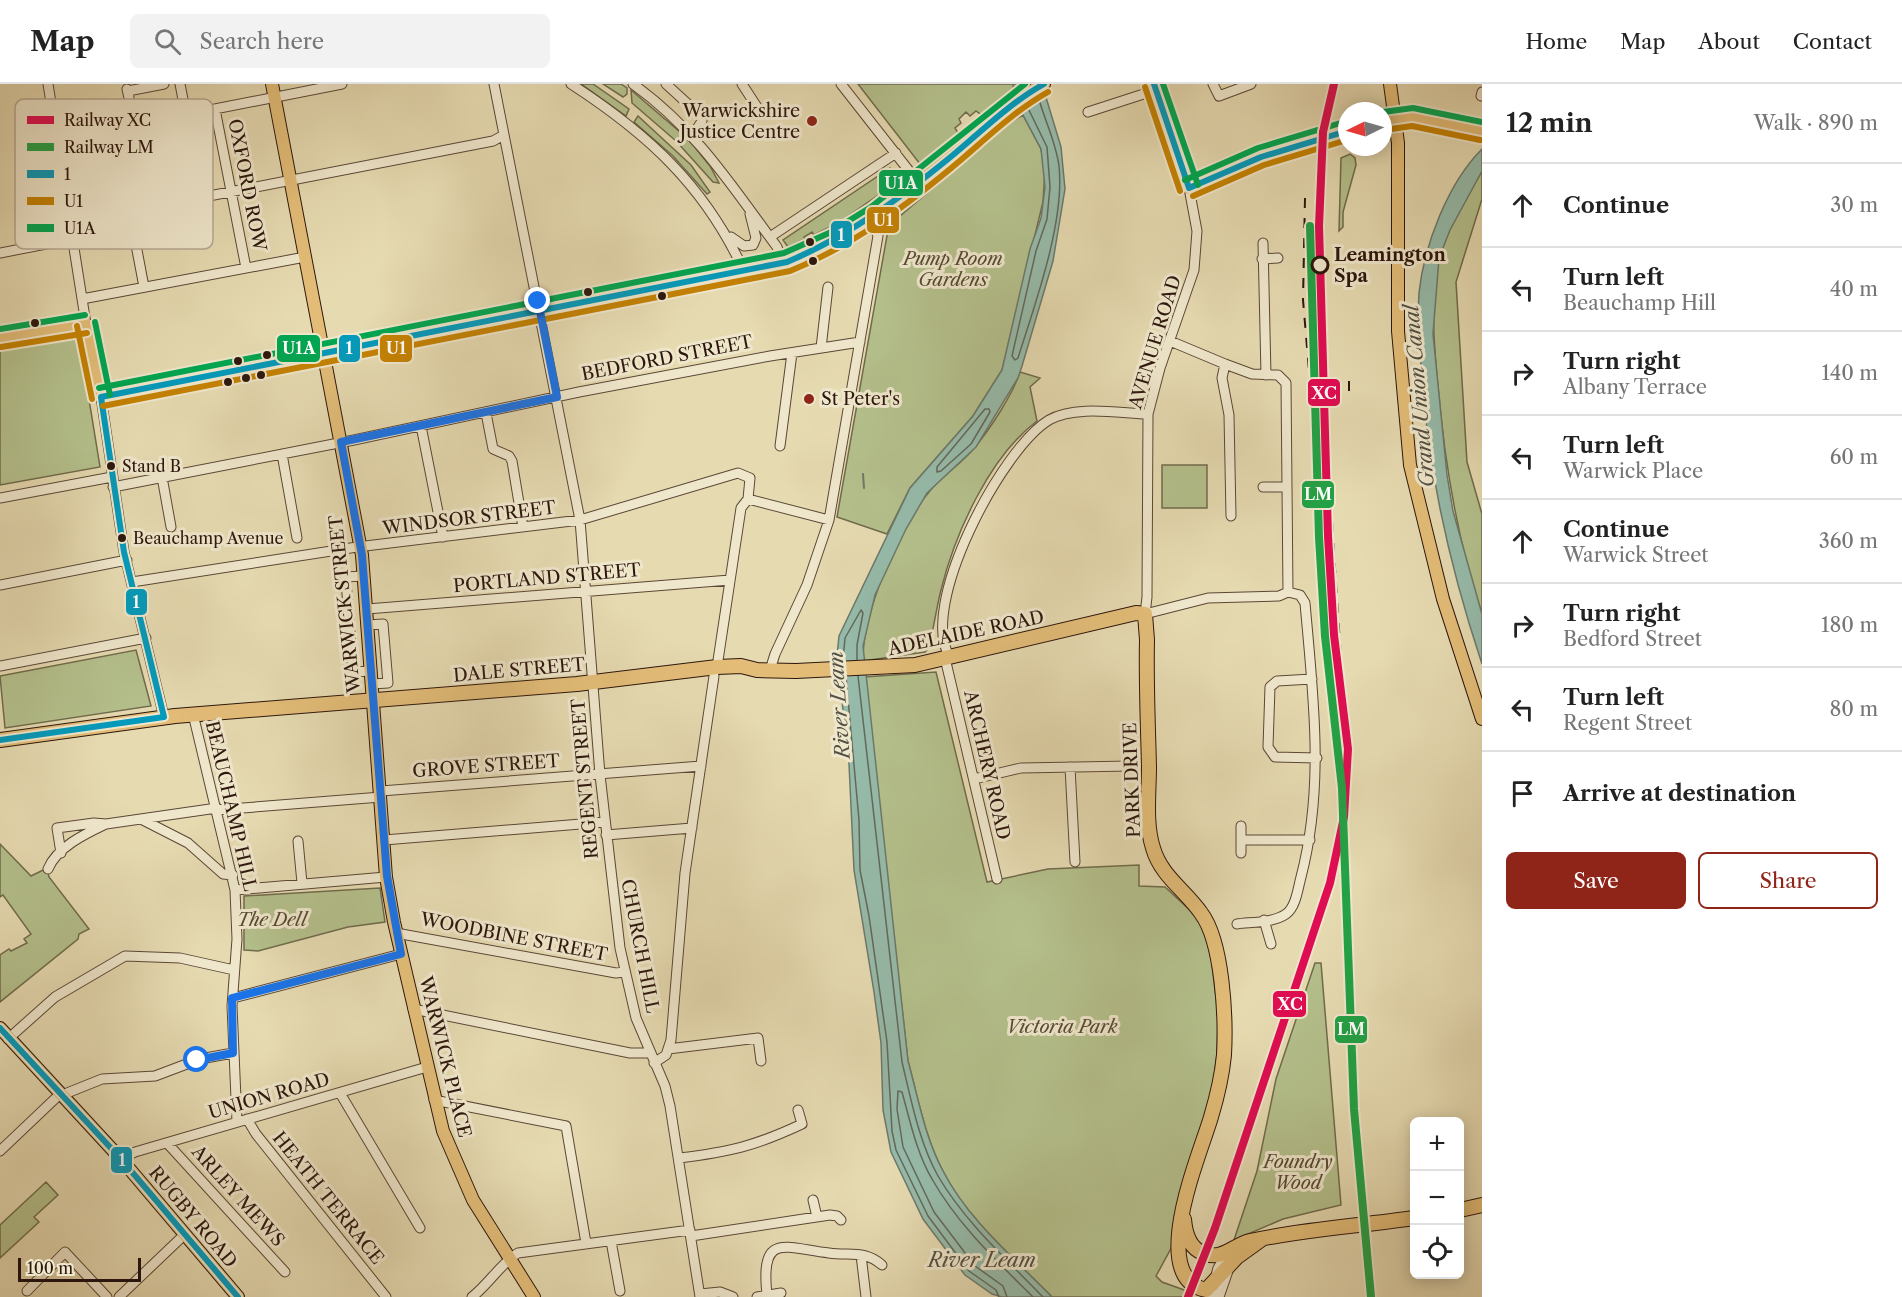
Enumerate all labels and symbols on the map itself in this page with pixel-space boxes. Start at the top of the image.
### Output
legend [15,99,213,249]
place label: Warwickshire Justice Centre [677,100,800,143]
north arrow [1338,102,1392,156]
text: Railway XC [64,110,151,130]
marker: Warwickshire Justice Centre [805,114,819,128]
street label: OXFORD ROW [223,117,271,254]
text: Railway LM [64,137,154,157]
text: 1 [64,164,71,184]
line badge: U1A [878,169,924,197]
text: U1A [884,173,918,193]
text: U1 [64,191,83,211]
line badge: U1 [866,206,900,234]
text: U1 [873,210,894,230]
text: U1A [64,218,97,238]
line badge: 1 [830,220,853,249]
text: 1 [837,225,845,245]
unlabelled marker [804,236,816,248]
place label: Leamington Spa [1334,244,1446,287]
park label: Pump Room Gardens [901,248,1003,291]
unlabelled marker [807,255,819,267]
marker: Leamington Spa [1311,256,1329,274]
street label: AVENUE ROAD [1124,273,1186,412]
unlabelled marker [582,286,594,298]
route end [524,287,550,313]
unlabelled marker [656,290,668,302]
water label: Grand Union Canal [1399,301,1439,488]
unlabelled marker [29,317,41,329]
street label: BEDFORD STREET [579,331,755,385]
line badge: U1A [276,334,321,363]
line badge: 1 [338,334,361,363]
line badge: U1 [379,334,413,363]
text: U1A [282,338,316,358]
text: 1 [345,338,353,358]
text: U1 [386,338,407,358]
unlabelled marker [261,349,273,361]
unlabelled marker [232,355,244,367]
unlabelled marker [255,369,267,381]
unlabelled marker [240,372,252,384]
unlabelled marker [222,376,234,388]
line badge: XC [1307,378,1341,407]
text: XC [1310,383,1337,403]
place label: St Peter's [821,388,900,410]
marker: St Peter's [802,392,816,406]
place label: Stand B [122,456,181,476]
marker: Stand B [105,460,117,472]
line badge: LM [1301,480,1335,509]
text: LM [1304,484,1332,504]
street label: WINDSOR STREET [380,496,557,540]
street label: WARWICK STREET [325,514,365,695]
place label: Beauchamp Avenue [133,528,284,548]
marker: Beauchamp Avenue [116,532,128,544]
street label: PORTLAND STREET [452,559,642,597]
line badge: 1 [125,588,148,616]
text: 1 [132,592,140,612]
street label: ADELAIDE ROAD [885,606,1046,660]
water label: River Leam [823,650,855,762]
street label: DALE STREET [452,653,586,687]
street label: ARCHERY ROAD [959,687,1015,842]
street label: REGENT STREET [567,697,603,860]
street label: BEAUCHAMP HILL [201,719,261,893]
street label: PARK DRIVE [1119,722,1145,838]
street label: GROVE STREET [412,750,561,782]
street label: CHURCH HILL [616,877,664,1015]
street label: WOODBINE STREET [417,908,610,966]
park label: The Dell [237,909,309,931]
street label: WARWICK PLACE [414,973,476,1140]
line badge: XC [1272,990,1307,1018]
text: XC [1276,994,1303,1014]
line badge: LM [1334,1015,1368,1044]
park label: Victoria Park [1006,1016,1118,1038]
text: LM [1337,1019,1365,1039]
route start [183,1046,209,1072]
street label: UNION ROAD [206,1068,332,1124]
street label: HEATH TERRACE [268,1127,388,1269]
street label: ARLEY MEWS [186,1140,289,1251]
line badge: 1 [110,1146,133,1174]
text: 1 [118,1150,126,1170]
park label: Foundry Wood [1261,1151,1333,1194]
street label: RUGBY ROAD [144,1162,242,1272]
water label: River Leam [926,1248,1036,1272]
scale bar [18,1255,141,1282]

